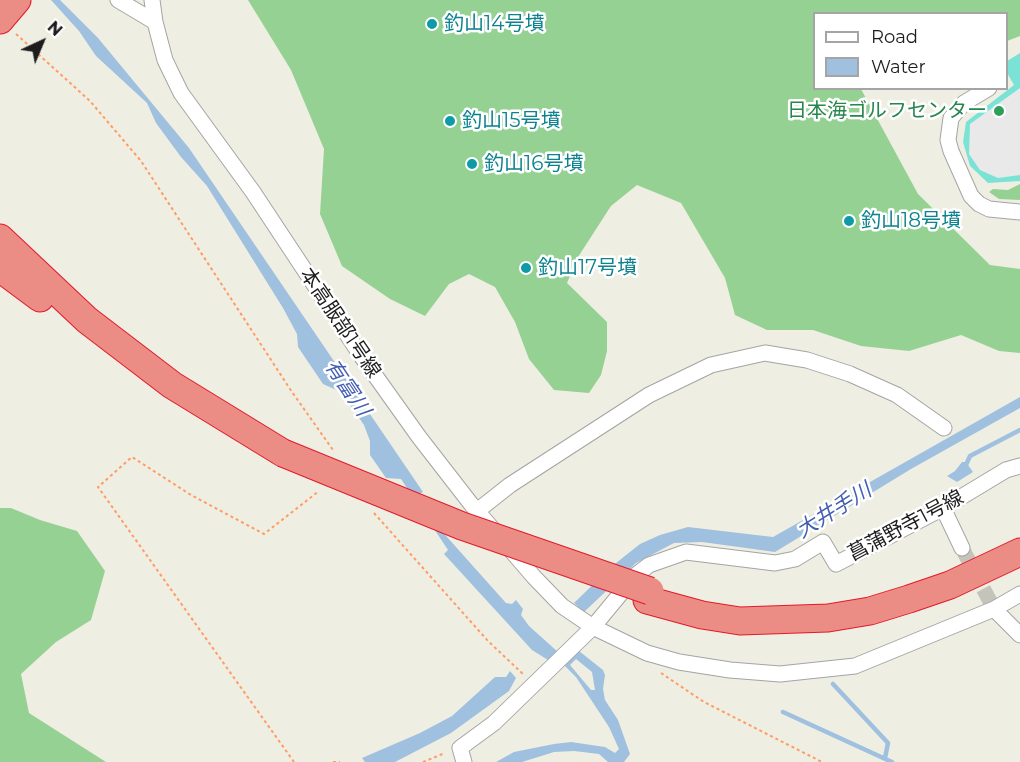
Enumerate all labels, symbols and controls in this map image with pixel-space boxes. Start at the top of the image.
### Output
north arrow [12,12,72,72]
place label: 釣山14号墳 [444,12,544,36]
legend [813,12,1008,90]
text: N [44,17,66,40]
marker: 釣山14号墳 [425,17,439,31]
text: Road [871,26,918,48]
text: Water [871,56,926,78]
place label: 日本海ゴルフセンター [787,99,987,123]
marker: 日本海ゴルフセンター [992,104,1006,118]
place label: 釣山15号墳 [462,109,561,133]
marker: 釣山15号墳 [443,114,457,128]
place label: 釣山16号墳 [484,152,583,176]
marker: 釣山16号墳 [465,157,479,171]
place label: 釣山18号墳 [861,209,961,233]
marker: 釣山18号墳 [842,214,856,228]
place label: 釣山17号墳 [538,256,637,280]
marker: 釣山17号墳 [519,261,533,275]
street label: 本高服部1号線 [294,264,386,382]
water label: 有富川 [319,355,375,421]
water label: 大井手川 [792,478,876,544]
street label: 菖蒲野寺1号線 [844,486,968,566]

